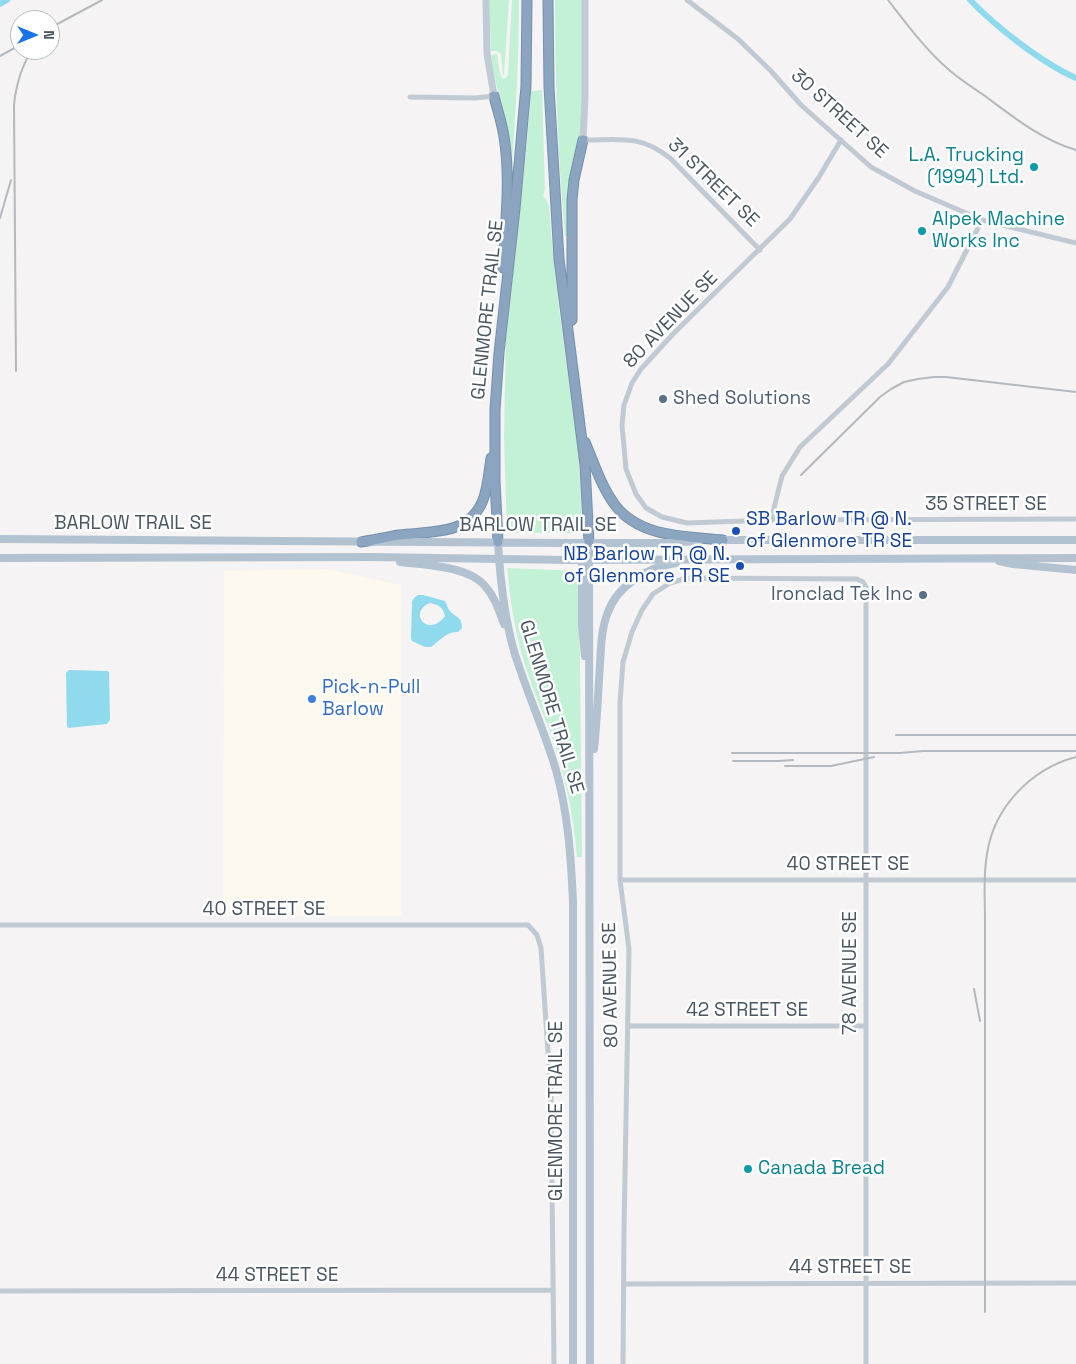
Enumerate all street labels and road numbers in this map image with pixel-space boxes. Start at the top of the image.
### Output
street label: 30 STREET SE [786,65,892,163]
street label: 31 STREET SE [663,134,763,232]
street label: GLENMORE TRAIL SE [467,219,509,401]
street label: 80 AVENUE SE [619,267,723,373]
street label: 35 STREET SE [925,494,1047,516]
street label: BARLOW TRAIL SE [54,513,212,535]
street label: BARLOW TRAIL SE [459,515,617,537]
street label: GLENMORE TRAIL SE [514,617,588,797]
street label: 40 STREET SE [787,854,909,876]
street label: 40 STREET SE [203,899,325,921]
street label: 78 AVENUE SE [840,911,862,1035]
street label: 80 AVENUE SE [599,922,623,1048]
street label: 42 STREET SE [686,1000,808,1022]
street label: GLENMORE TRAIL SE [546,1021,568,1201]
street label: 44 STREET SE [789,1257,911,1279]
street label: 44 STREET SE [216,1265,338,1287]

